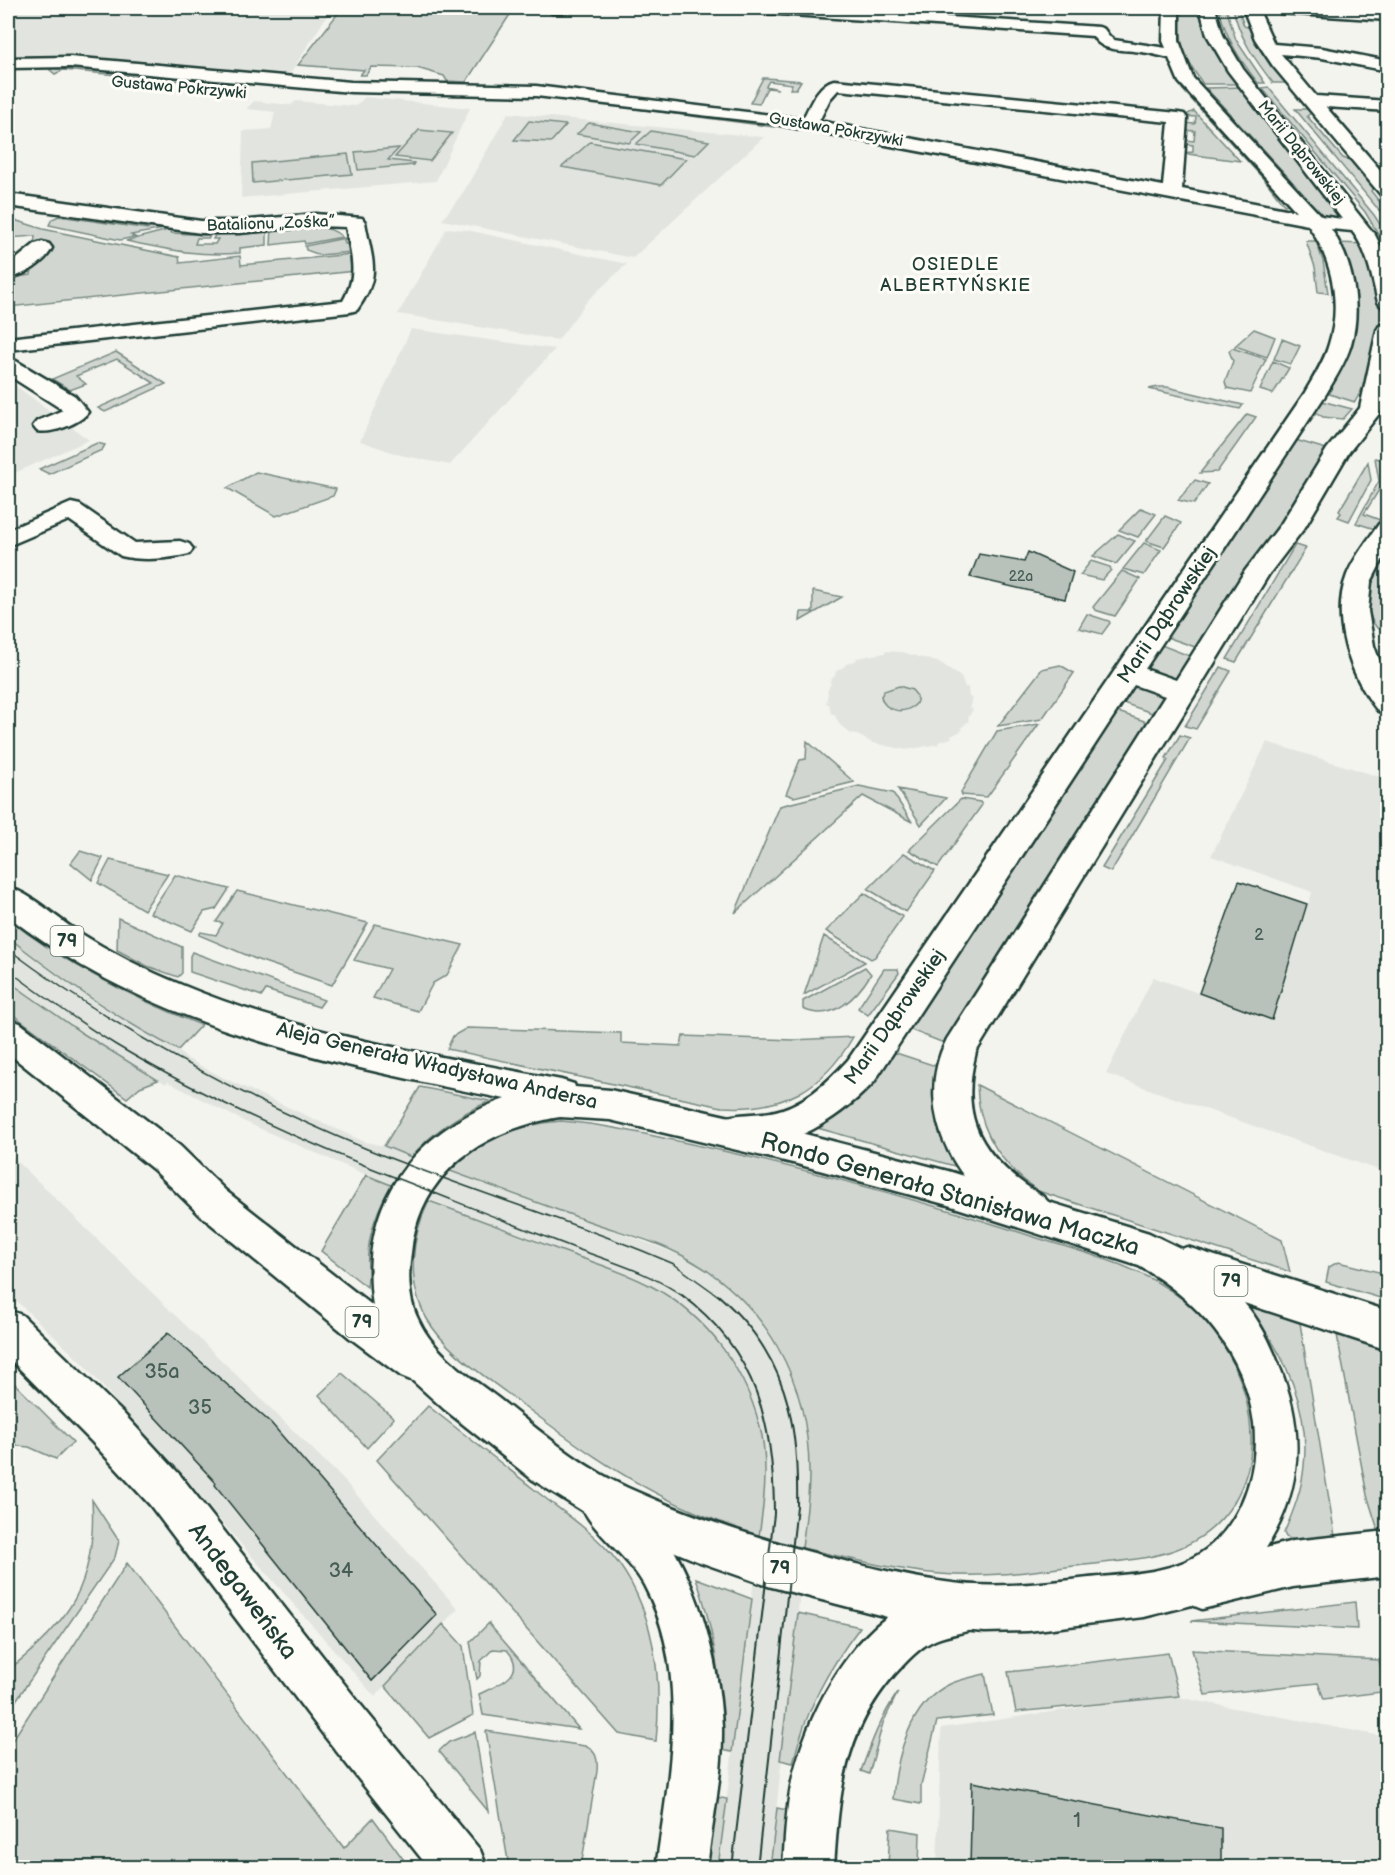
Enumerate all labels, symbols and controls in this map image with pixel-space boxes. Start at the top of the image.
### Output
street label: Gustawa Pokrzywki [110,73,248,103]
street label: Marii Dąbrowskiej [1253,97,1349,209]
street label: Gustawa Pokrzywki [767,109,905,151]
street label: Batalionu „Zośka” [206,212,336,236]
district label: OSIEDLE ALBERTYŃSKIE [880,254,1032,296]
street label: Marii Dąbrowskiej [1112,542,1222,688]
house number: 22a [1009,568,1033,585]
road number: 79 [50,926,84,956]
house number: 2 [1254,926,1264,945]
street label: Marii Dąbrowskiej [839,945,951,1089]
street label: Aleja Generała Władysława Andersa [274,1017,600,1115]
street label: Rondo Generała Stanisława Maczka [757,1126,1143,1262]
road number: 79 [1214,1266,1248,1296]
road number: 79 [346,1307,378,1337]
house number: 35a [144,1360,180,1384]
house number: 35 [188,1396,212,1420]
street label: Andegaweńska [182,1517,304,1665]
road number: 79 [764,1553,796,1583]
house number: 34 [329,1559,353,1583]
house number: 1 [1073,1809,1081,1833]

